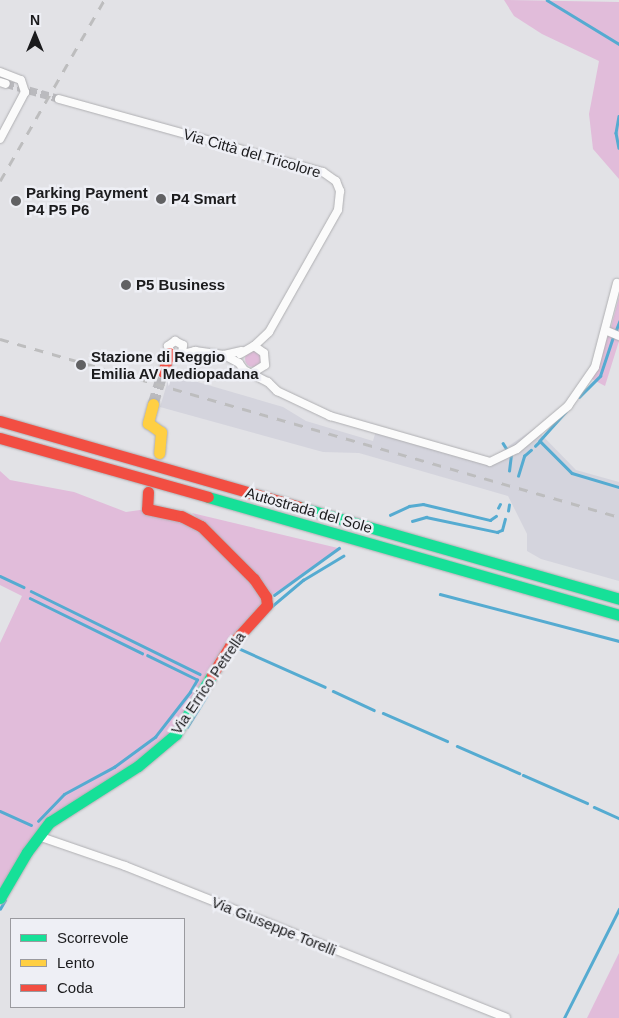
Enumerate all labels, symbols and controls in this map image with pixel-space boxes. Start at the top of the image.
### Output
north arrow [10,10,60,60]
text: N [30,12,40,28]
street label: Via Città del Tricolore [181,125,323,181]
place label: Parking Payment P4 P5 P6 [26,183,148,218]
place label: P4 Smart [171,190,236,208]
marker: P4 Smart [155,193,167,205]
marker: Parking Payment P4 P5 P6 [10,195,22,207]
place label: P5 Business [136,276,225,294]
marker: P5 Business [120,279,132,291]
place label: Stazione di Reggio Emilia AV Mediopadana [91,347,259,382]
marker: Stazione di Reggio Emilia AV Mediopadana [75,359,87,371]
street label: Autostrada del Sole [244,483,374,537]
street label: Via Errico Petrella [167,628,249,738]
street label: Via Giuseppe Torelli [209,893,339,959]
legend [10,918,185,1008]
text: Scorrevole [57,929,129,946]
text: Lento [57,954,95,971]
text: Coda [57,979,93,996]

